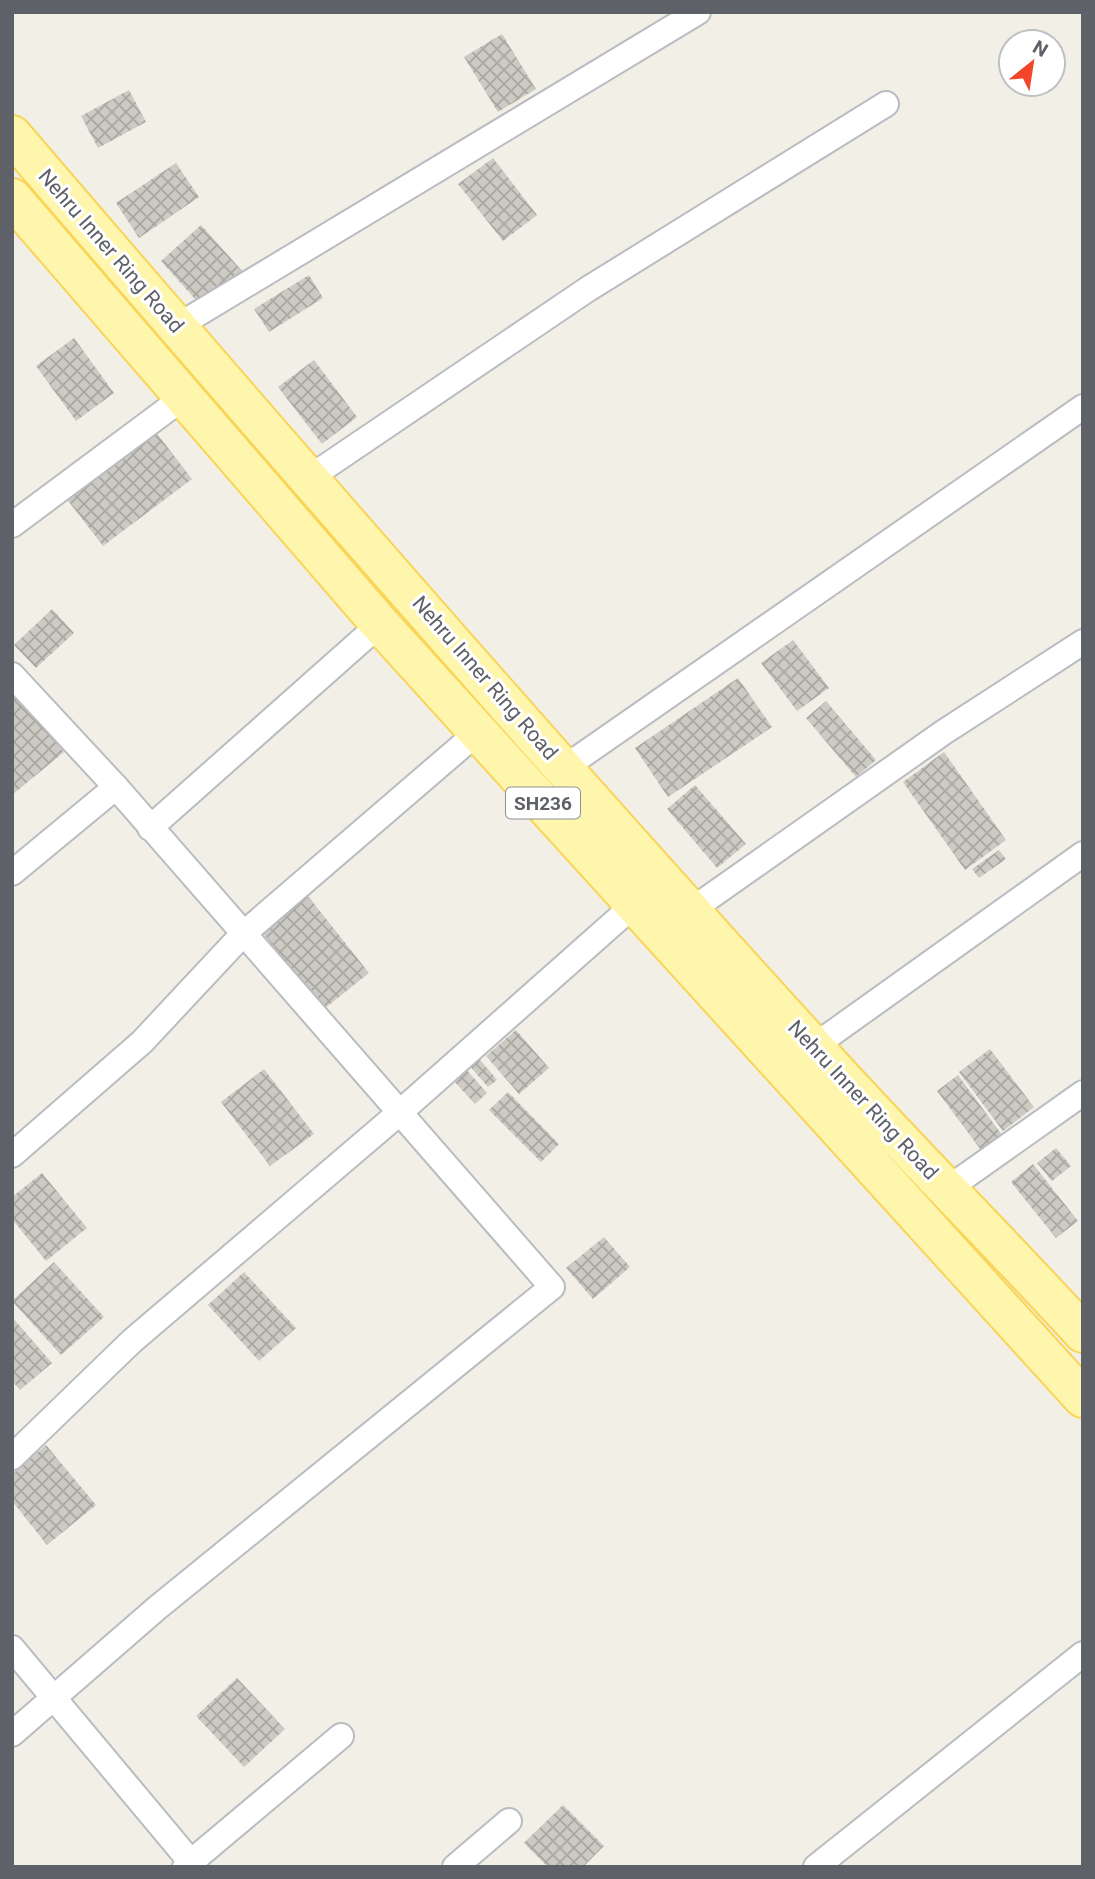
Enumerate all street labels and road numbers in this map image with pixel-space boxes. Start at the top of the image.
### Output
street label: Nehru Inner Ring Road [33,164,189,338]
street label: Nehru Inner Ring Road [407,591,563,765]
road number: SH236 [506,788,580,818]
street label: Nehru Inner Ring Road [783,1015,943,1185]

